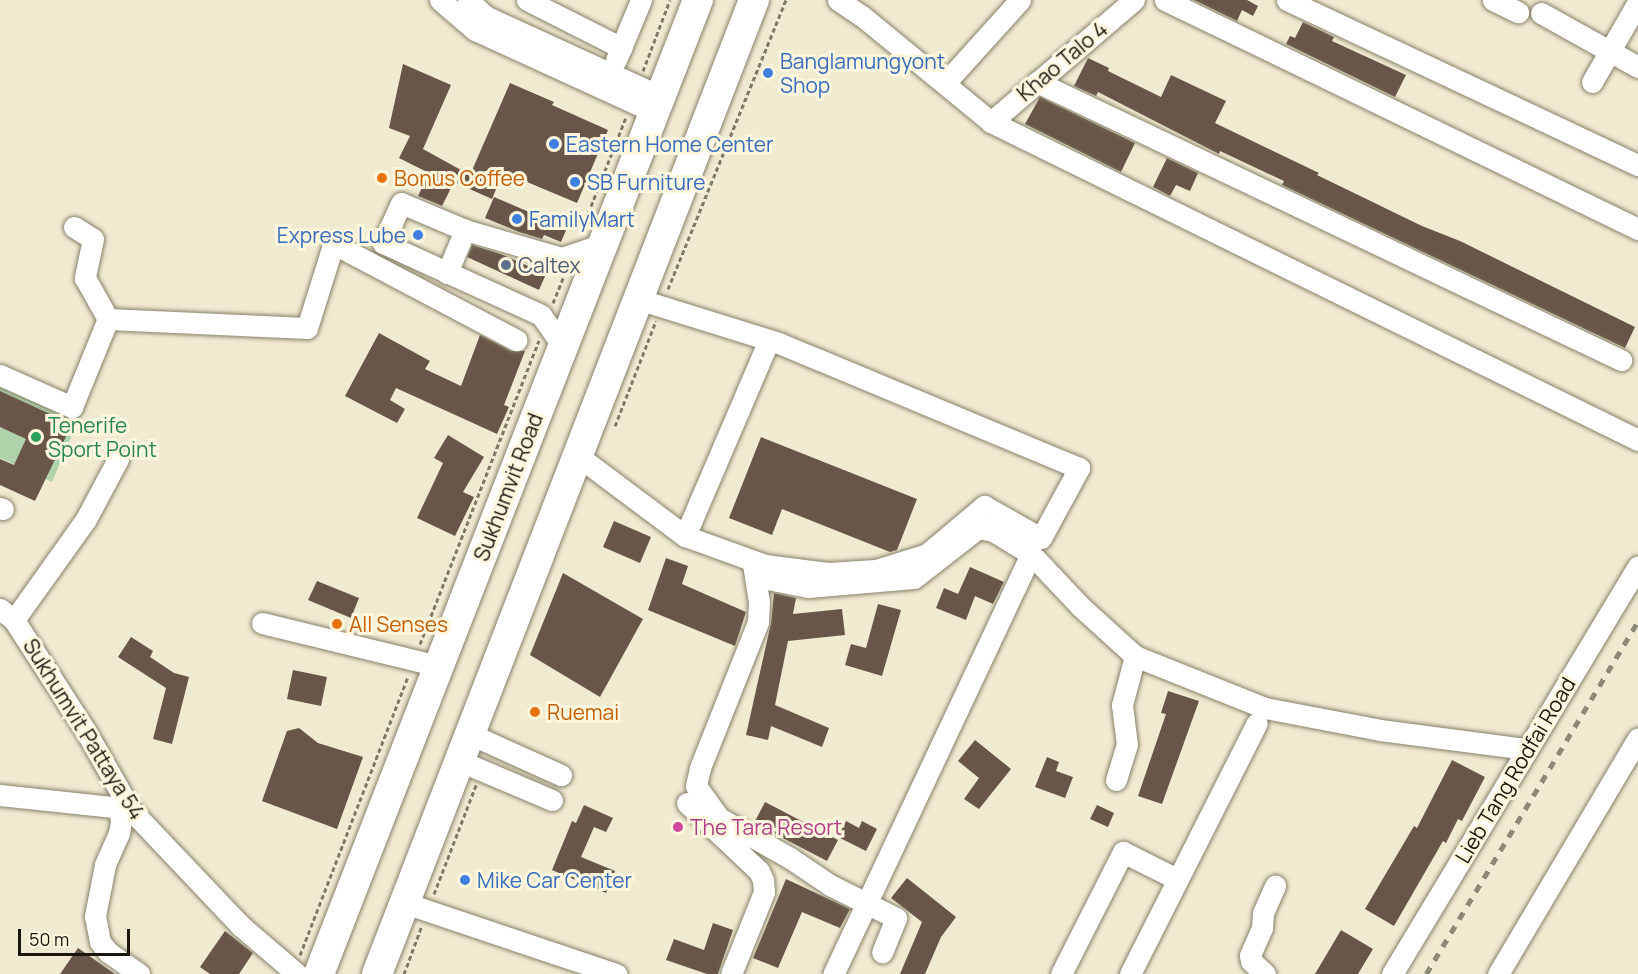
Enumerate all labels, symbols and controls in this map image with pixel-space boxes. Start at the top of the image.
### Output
street label: Khao Talo 4 [1012,16,1112,106]
place label: Banglamungyont Shop [780,48,945,98]
marker: Banglamungyont Shop [761,66,775,80]
place label: Eastern Home Center [566,131,773,157]
marker: Eastern Home Center [547,137,561,151]
place label: Bonus Coffee [394,165,525,191]
place label: SB Furniture [587,169,706,195]
marker: Bonus Coffee [375,171,389,185]
marker: SB Furniture [568,175,582,189]
place label: FamilyMart [529,206,635,232]
marker: FamilyMart [510,212,524,226]
place label: Express Lube [277,222,406,248]
marker: Express Lube [411,228,425,242]
place label: Caltex [518,252,581,278]
marker: Caltex [499,258,513,272]
street label: Sukhumvit Road [468,409,548,565]
place label: Tenerife Sport Point [48,412,157,462]
marker: Tenerife Sport Point [29,430,43,444]
place label: All Senses [349,611,448,637]
marker: All Senses [330,617,344,631]
street label: Sukhumvit Pattaya 54 [18,634,150,824]
street label: Lieb Tang Rodfai Road [1450,673,1580,867]
place label: Ruemai [547,699,619,725]
marker: Ruemai [528,705,542,719]
place label: The Tara Resort [690,814,842,840]
marker: The Tara Resort [671,820,685,834]
place label: Mike Car Center [477,867,632,893]
marker: Mike Car Center [458,873,472,887]
scale bar [21,917,134,955]
text: 50 m [29,927,69,951]

